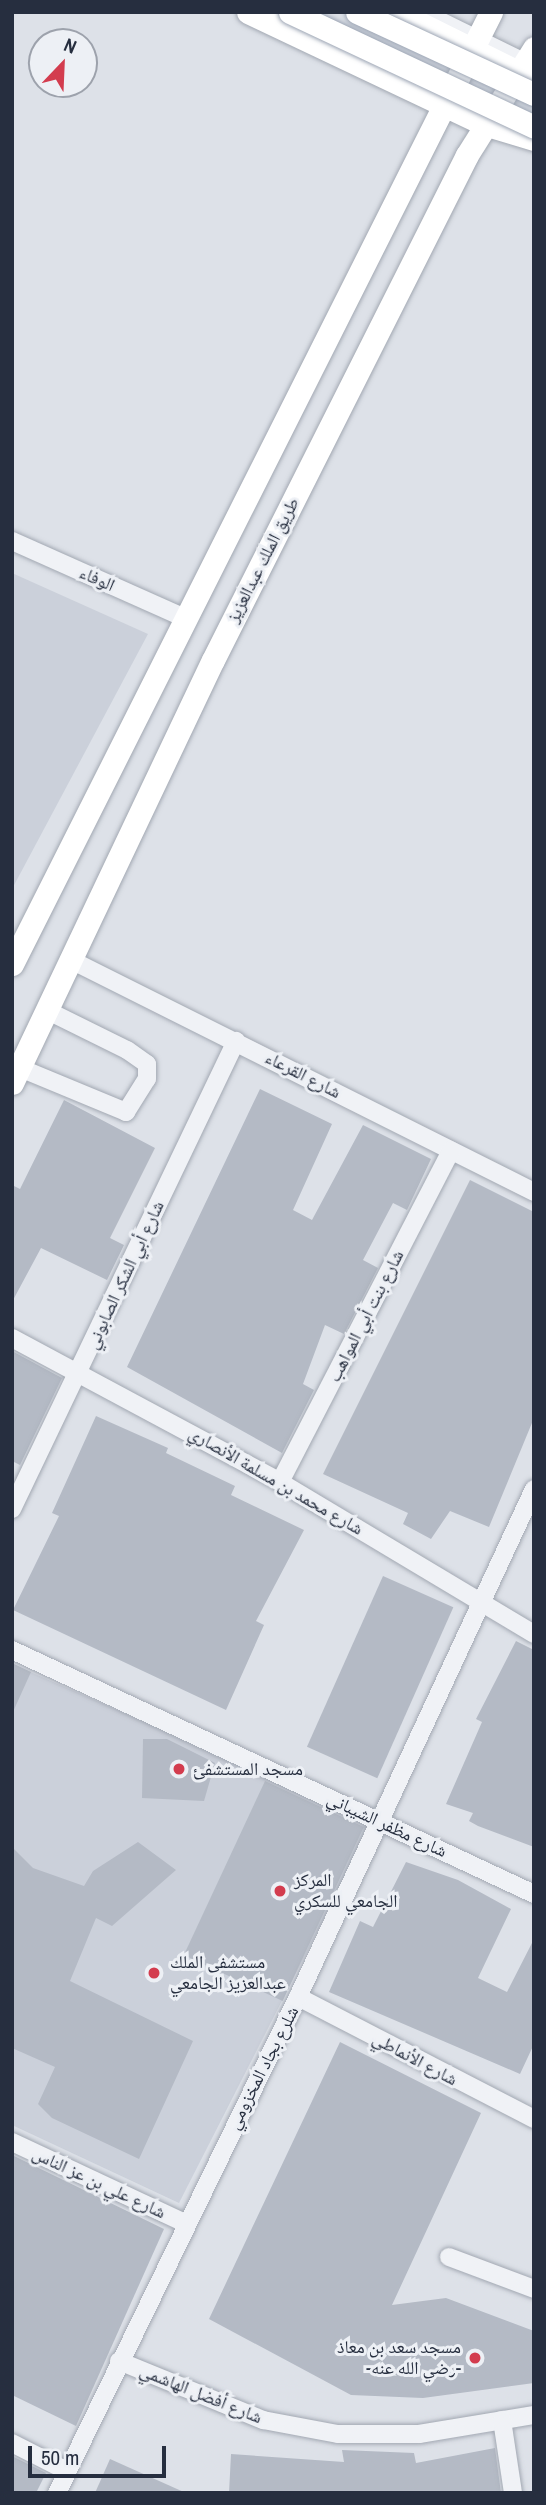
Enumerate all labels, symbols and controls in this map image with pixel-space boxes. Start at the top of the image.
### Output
north arrow [28,28,98,98]
text: N [60,31,81,60]
street label: طريق الملك عبدالعزيز [222,494,304,626]
street label: الوفاء [76,562,118,596]
street label: شارع القرعاء [261,1047,345,1103]
street label: شارع أبي الشكر الصابوني [81,1197,169,1353]
street label: شارع بنت أبي المواهب [323,1246,409,1386]
street label: شارع محمد بن مسلمة الأنصاري [185,1422,367,1540]
place label: مسجد المستشفئ [193,1758,303,1780]
marker: مسجد المستشفئ [171,1761,187,1777]
street label: شارع مظفر الشيباني [324,1788,450,1862]
place label: المركز الجامعي للسكري [294,1870,398,1912]
marker: المركز الجامعي للسكري [272,1883,288,1899]
place label: مستشفى الملك عبدالعزيز الجامعي [170,1952,286,1994]
marker: مستشفى الملك عبدالعزيز الجامعي [144,1963,164,1983]
street label: شلرع بجاد المخزومي [223,2003,303,2133]
street label: شارع الأنماطي [369,2028,461,2090]
street label: شارع علي بن عز الناس [29,2143,169,2223]
place label: مسجد سعد بن معاذ -رضي الله عنه- [337,2337,461,2380]
marker: مسجد سعد بن معاذ -رضي الله عنه- [467,2350,483,2366]
street label: شارع أفضل الهاشمي [137,2360,265,2428]
scale bar [32,2432,170,2476]
text: 50 m [41,2443,79,2472]

